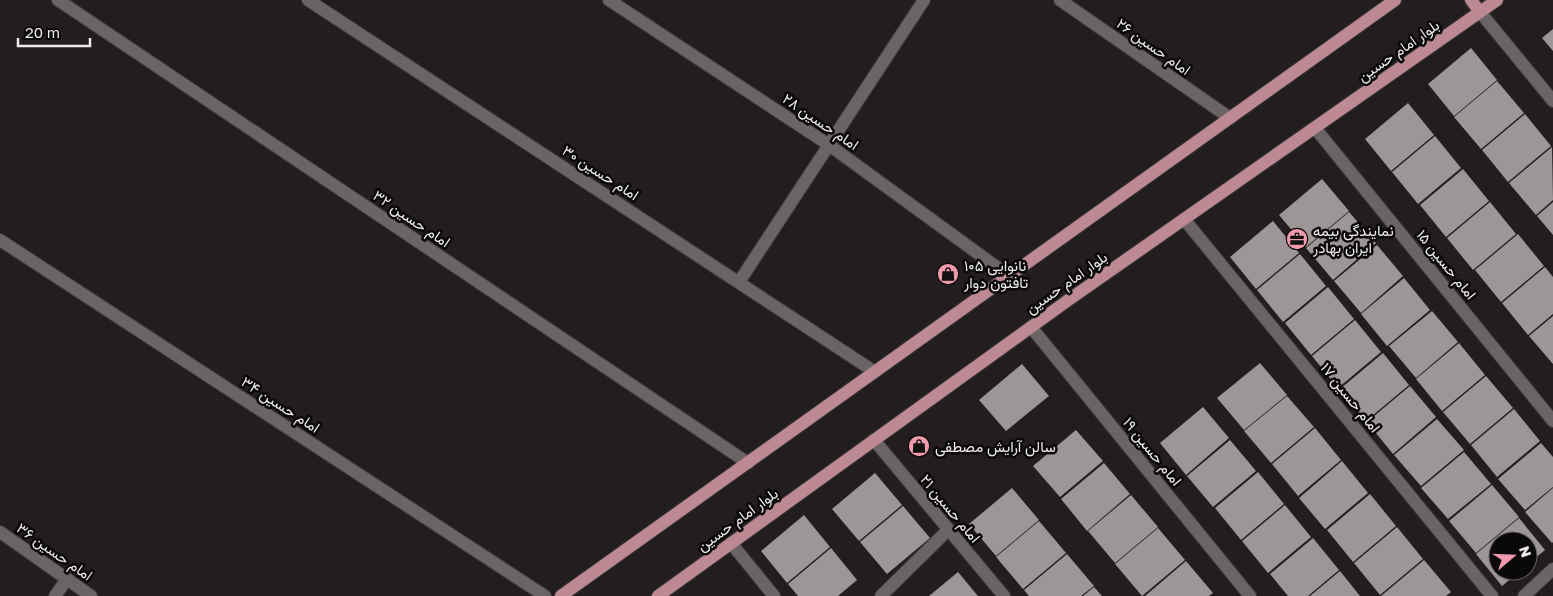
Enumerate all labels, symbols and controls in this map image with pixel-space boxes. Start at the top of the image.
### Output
street label: امام حسین ۲۶ [1112,14,1195,80]
scale bar [18,15,90,47]
street label: بلوار امام حسین [1354,15,1444,86]
text: 20 m [25,23,60,41]
street label: امام حسین ۲۸ [778,89,863,155]
street label: امام حسین ۳۰ [558,141,643,205]
street label: امام حسین ۳۲ [369,186,454,252]
place label: نمایندگی بیمه ایران بهادر [1312,221,1394,257]
street label: امام حسین ۱۵ [1412,226,1481,304]
office icon: نمایندگی بیمه ایران بهادر [1285,227,1309,251]
street label: بلوار امام حسین [1022,247,1112,318]
place label: نانوایی ۱۰۵ تافتون دوار [963,256,1028,292]
shop icon: نانوایی ۱۰۵ تافتون دوار [936,262,960,286]
street label: امام حسین ۱۷ [1316,359,1385,437]
street label: امام حسین ۳۴ [237,372,324,438]
street label: امام حسین ۱۹ [1118,413,1186,490]
shop icon: سالن آرایش مصطفی [907,434,931,458]
place label: سالن آرایش مصطفی [935,437,1056,457]
street label: امام حسین ۲۱ [916,470,985,547]
street label: بلوار امام حسین [693,484,782,556]
street label: امام حسین ۳۶ [12,518,96,585]
north arrow [1488,531,1538,581]
text: N [1516,544,1536,559]

